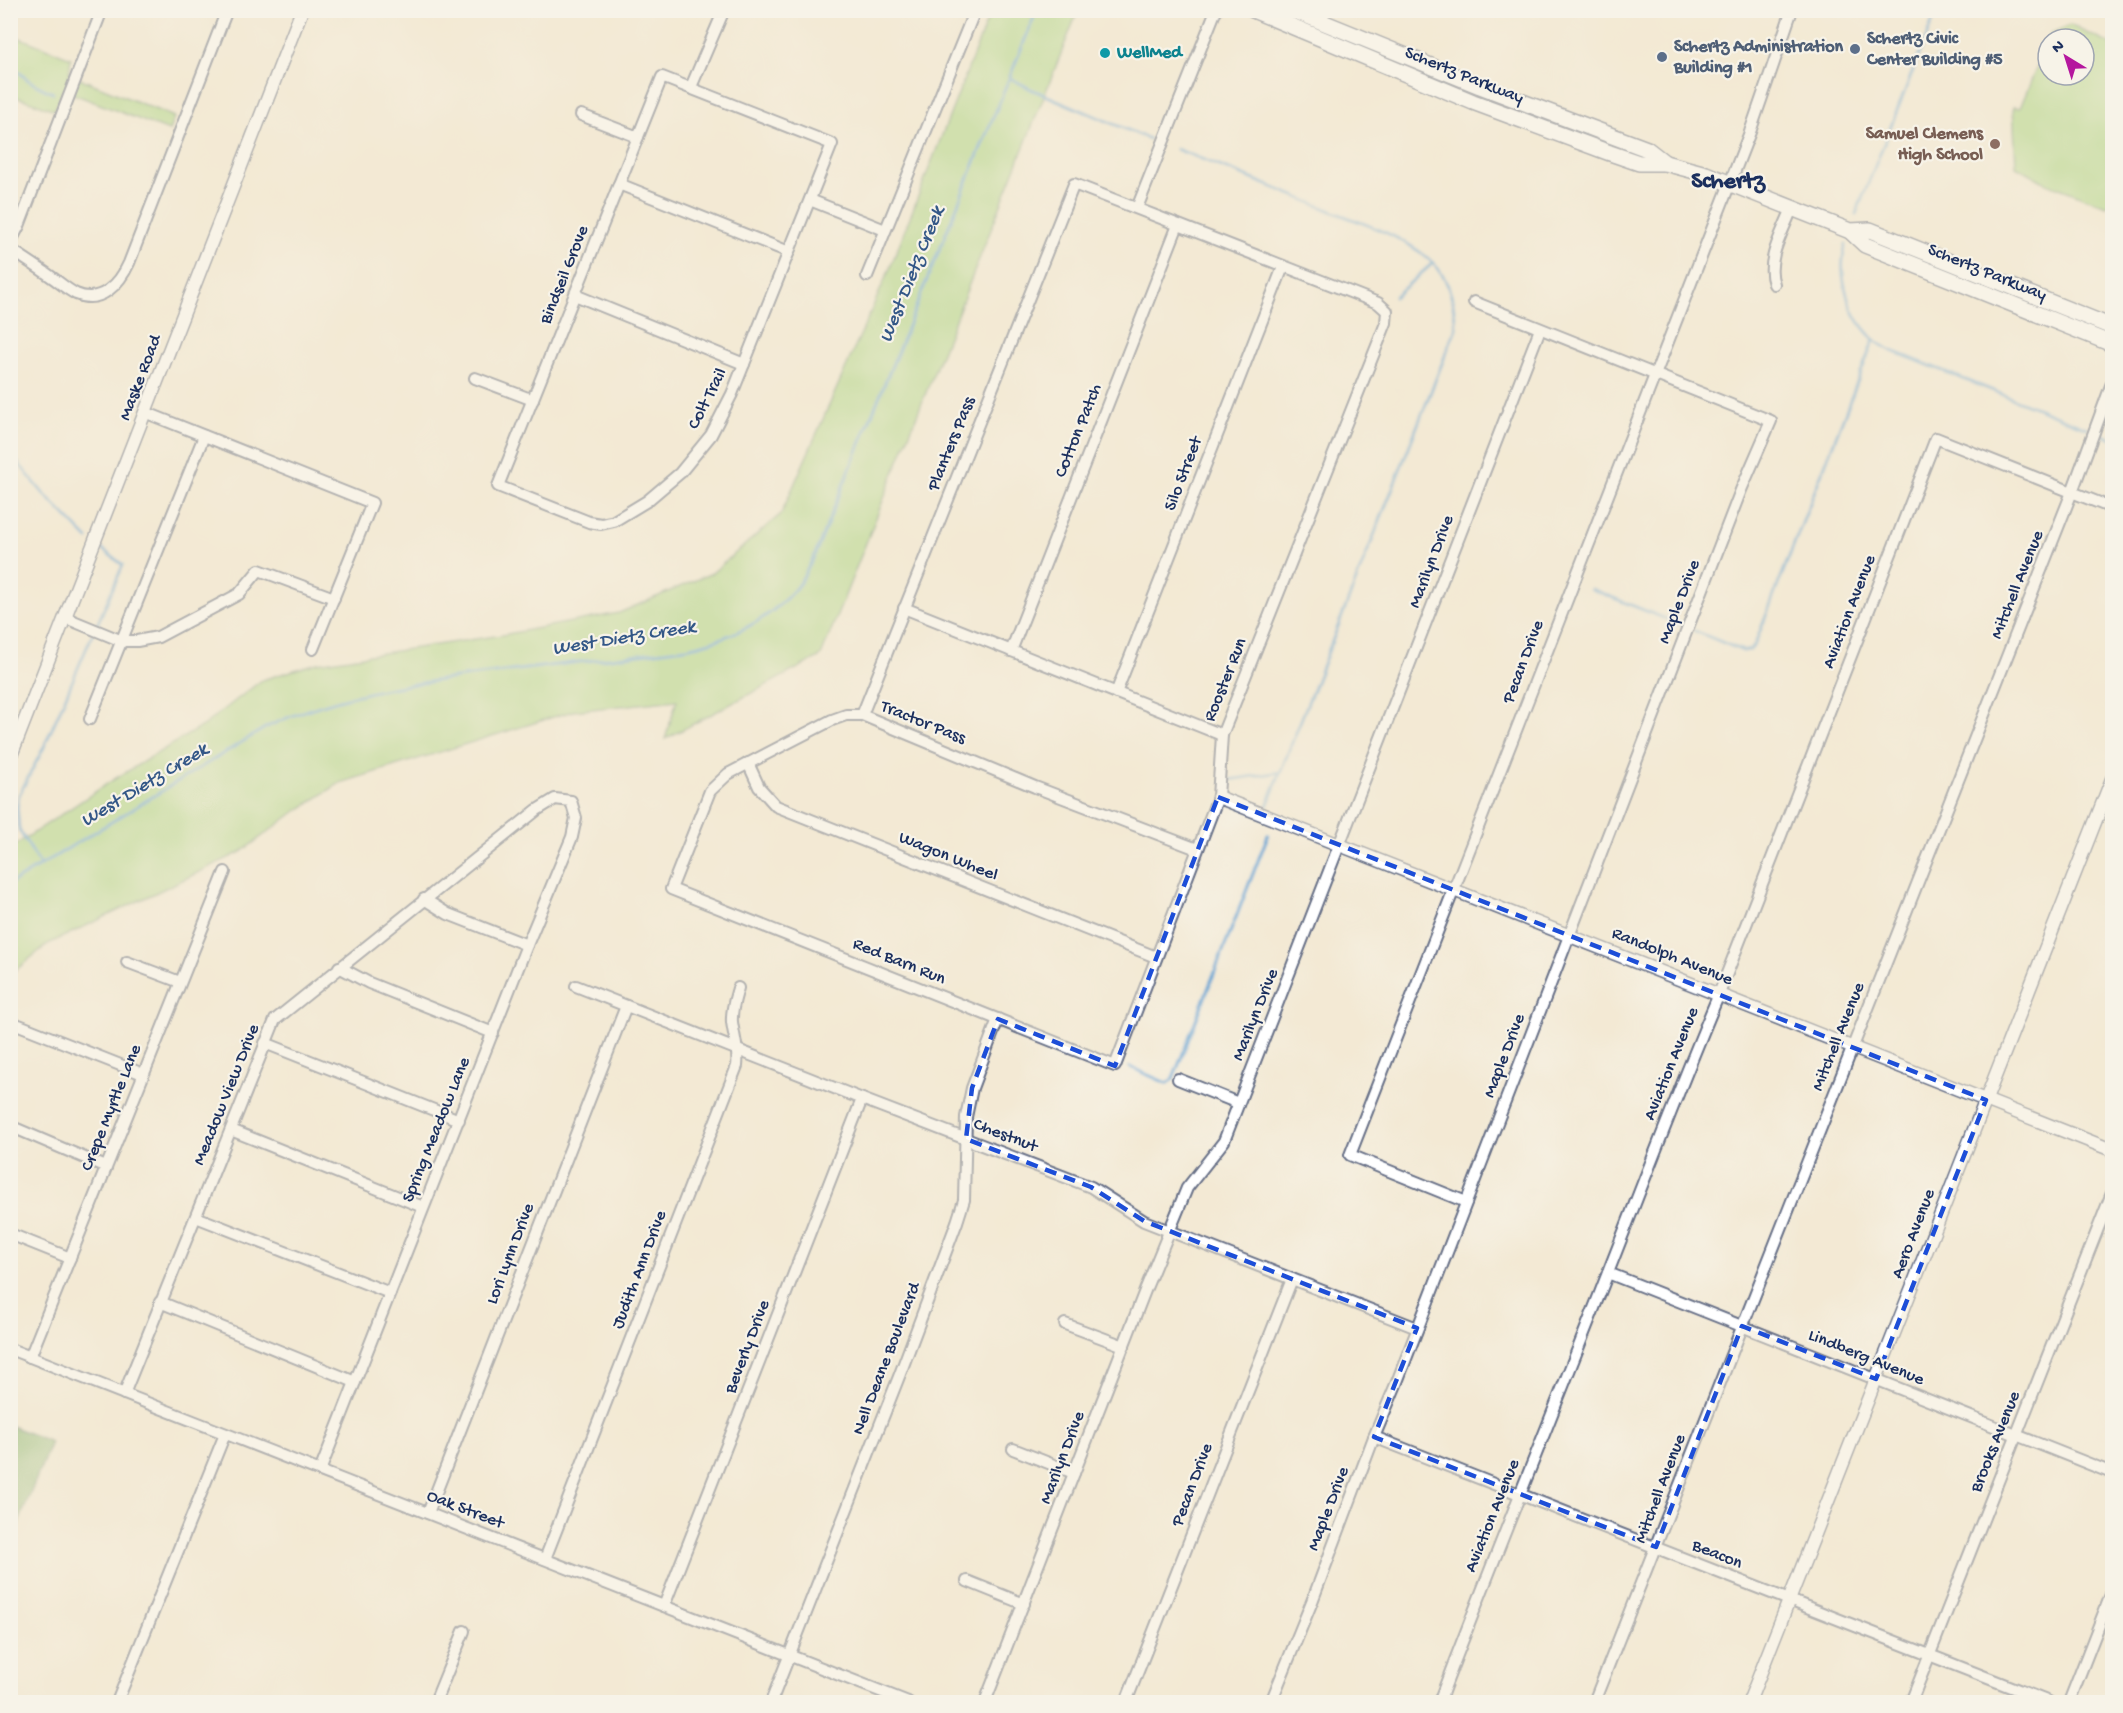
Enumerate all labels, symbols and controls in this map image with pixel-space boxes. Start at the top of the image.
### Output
north arrow [2036,27,2096,87]
place label: Schertz Civic Center Building #5 [1866,29,2003,71]
place label: Schertz Administration Building #1 [1673,37,1844,79]
text: N [2049,37,2069,59]
marker: Schertz Civic Center Building #5 [1848,42,1862,56]
place label: WellMed [1116,43,1184,64]
street label: Schertz Parkway [1401,43,1527,109]
marker: WellMed [1098,46,1112,60]
marker: Schertz Administration Building #1 [1655,50,1669,64]
place label: Samuel Clemens High School [1866,124,1984,166]
marker: Samuel Clemens High School [1988,137,2002,151]
district label: Schertz [1691,168,1766,197]
water label: West Dietz Creek [875,202,952,346]
street label: Bindseil Grove [535,222,595,328]
street label: Schertz Parkway [1924,240,2050,306]
street label: Maske Road [115,331,167,424]
street label: Colt Trail [684,365,732,433]
street label: Cotton Patch [1051,381,1107,481]
street label: Planters Pass [923,393,981,495]
street label: Silo Street [1160,432,1208,514]
street label: Marilyn Drive [1405,512,1460,611]
street label: Mitchell Avenue [1987,527,2050,642]
street label: Aviation Avenue [1819,552,1882,672]
street label: Maple Drive [1654,556,1706,647]
water label: West Dietz Creek [551,616,699,662]
street label: Pecan Drive [1498,617,1550,707]
street label: Rooster Run [1200,635,1252,725]
street label: Tractor Pass [876,696,970,750]
water label: West Dietz Creek [77,738,215,833]
street label: Wagon Wheel [895,828,1001,886]
street label: Randolph Avenue [1608,923,1736,991]
street label: Red Barn Run [849,934,949,990]
street label: Marilyn Drive [1228,965,1284,1064]
street label: Mitchell Avenue [1808,979,1871,1094]
street label: Aviation Avenue [1640,1004,1704,1124]
street label: Maple Drive [1479,1010,1531,1101]
street label: Meadow View Drive [189,1021,265,1169]
street label: Crepe Myrtle Lane [77,1041,147,1174]
street label: Spring Meadow Lane [398,1054,476,1206]
street label: Chestnut [970,1114,1042,1158]
street label: Aero Avenue [1887,1186,1941,1282]
street label: Lori Lynn Drive [482,1200,540,1307]
street label: Judith Ann Drive [608,1207,672,1332]
street label: Nell Deane Boulevard [848,1279,926,1438]
street label: Beverly Drive [720,1297,776,1398]
street label: Lindberg Avenue [1805,1325,1928,1391]
street label: Brooks Avenue [1966,1388,2026,1497]
street label: Marilyn Drive [1036,1408,1091,1507]
street label: Mitchell Avenue [1631,1431,1692,1547]
street label: Pecan Drive [1167,1440,1219,1530]
street label: Aviation Avenue [1461,1456,1525,1576]
street label: Maple Drive [1303,1463,1355,1554]
street label: Oak Street [423,1486,508,1535]
street label: Beacon [1688,1535,1746,1575]

